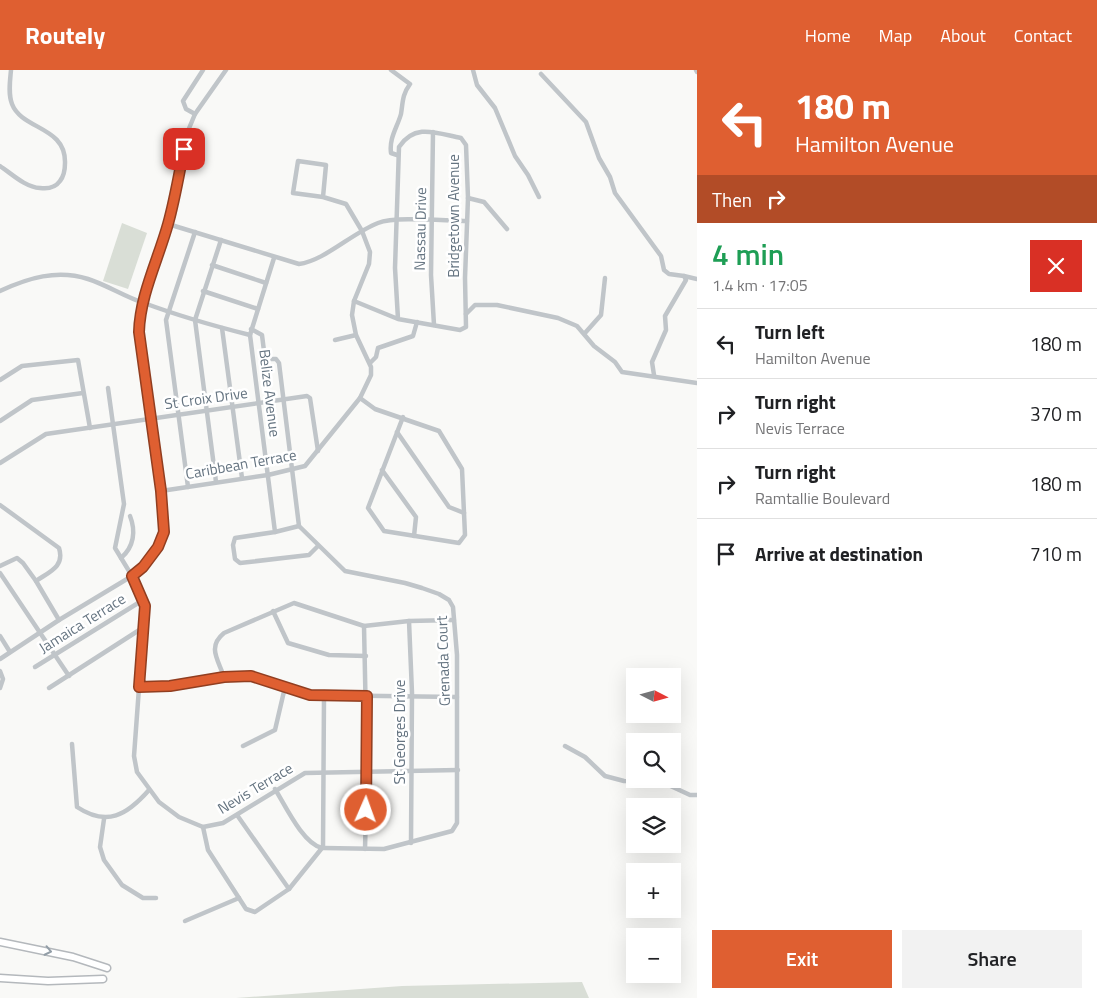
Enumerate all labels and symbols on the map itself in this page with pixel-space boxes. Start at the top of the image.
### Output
pin [163,128,205,170]
street label: Bridgetown Avenue [442,154,465,278]
street label: Nassau Drive [408,187,432,271]
street label: Belize Avenue [253,348,287,438]
street label: St Croix Drive [163,381,249,415]
street label: Caribbean Terrace [184,443,298,485]
street label: Jamaica Terrace [34,587,130,659]
street label: Grenada Court [430,615,456,707]
north arrow [626,668,681,722]
street label: St Georges Drive [388,680,411,784]
street label: Nevis Terrace [213,756,297,820]
position arrow [339,783,391,835]
one-way arrow [43,945,52,956]

